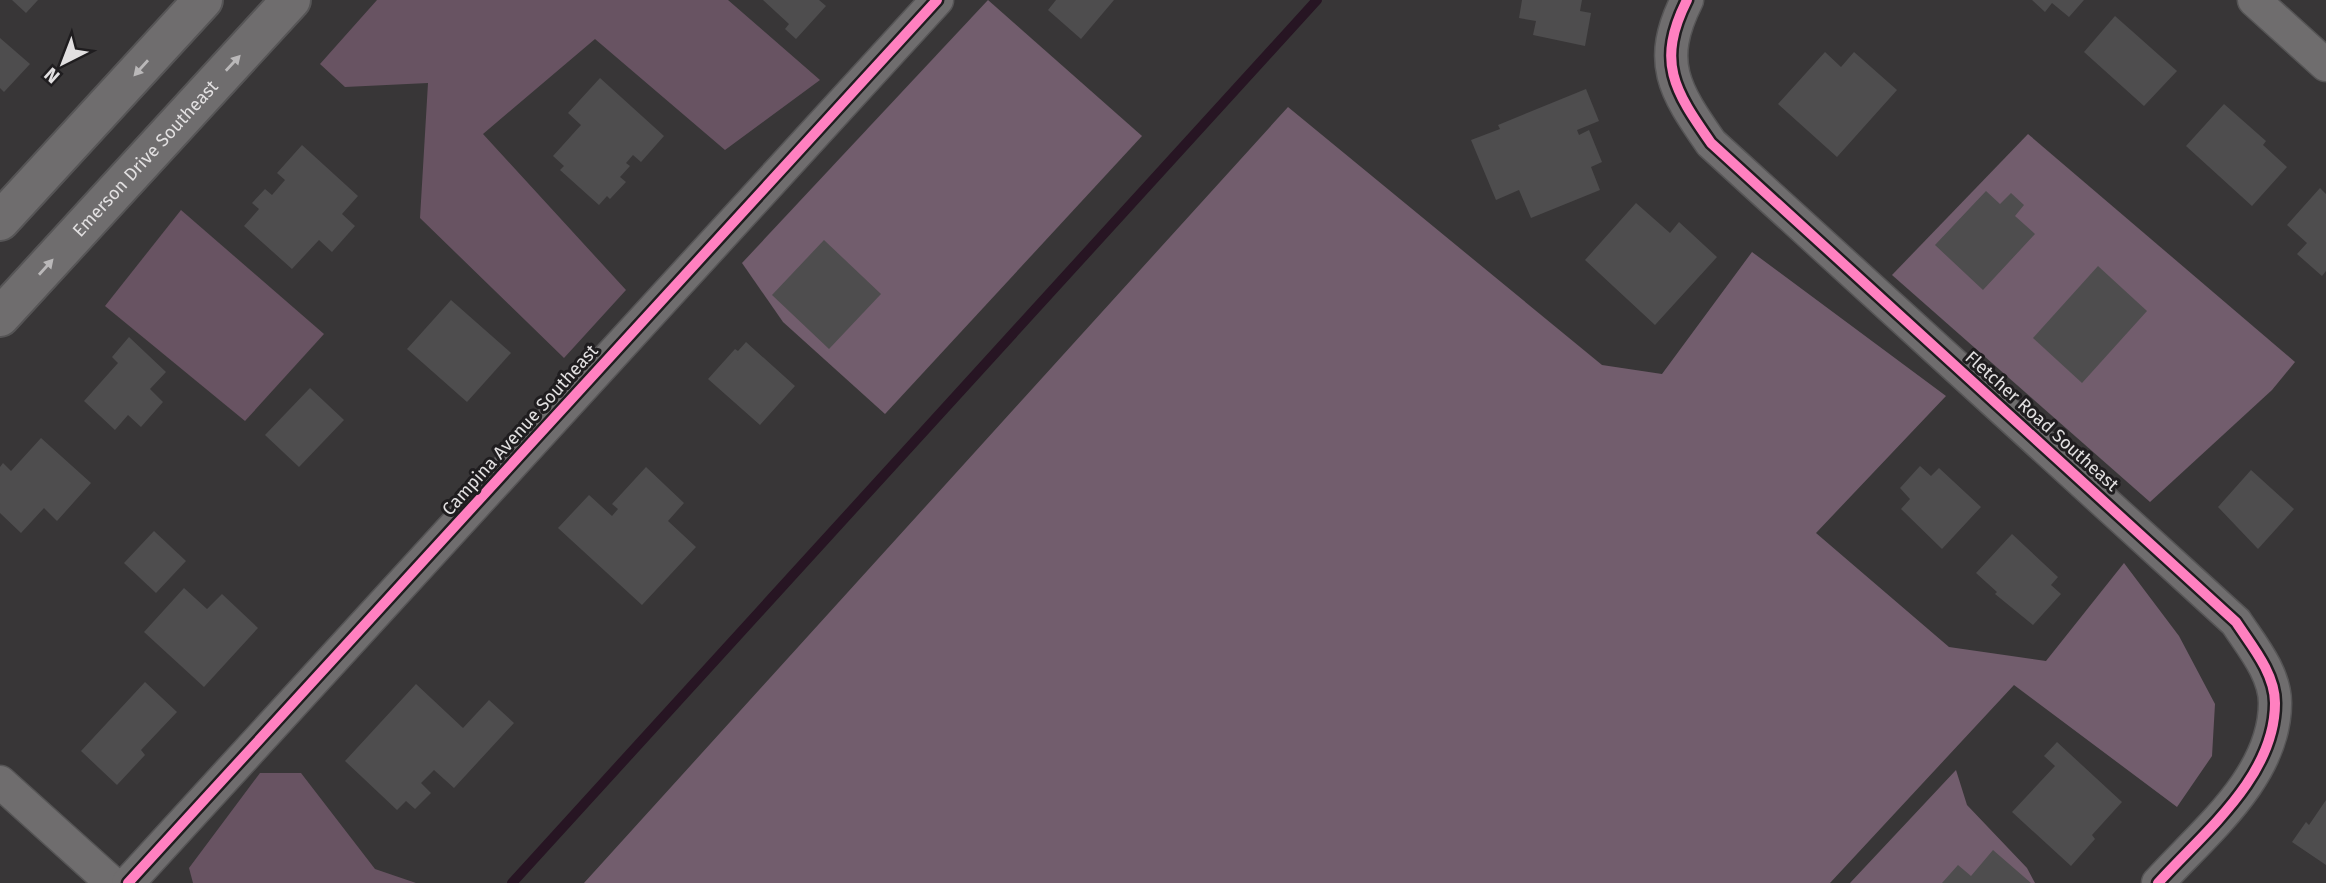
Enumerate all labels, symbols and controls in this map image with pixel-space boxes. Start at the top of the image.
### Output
north arrow [28,28,98,98]
one-way arrow [225,54,241,72]
one-way arrow [133,59,149,76]
text: N [40,62,64,88]
street label: Emerson Drive Southeast [68,75,223,241]
one-way arrow [38,258,54,276]
street label: Campina Avenue Southeast [437,340,603,520]
street label: Fletcher Road Southeast [1961,346,2124,496]

